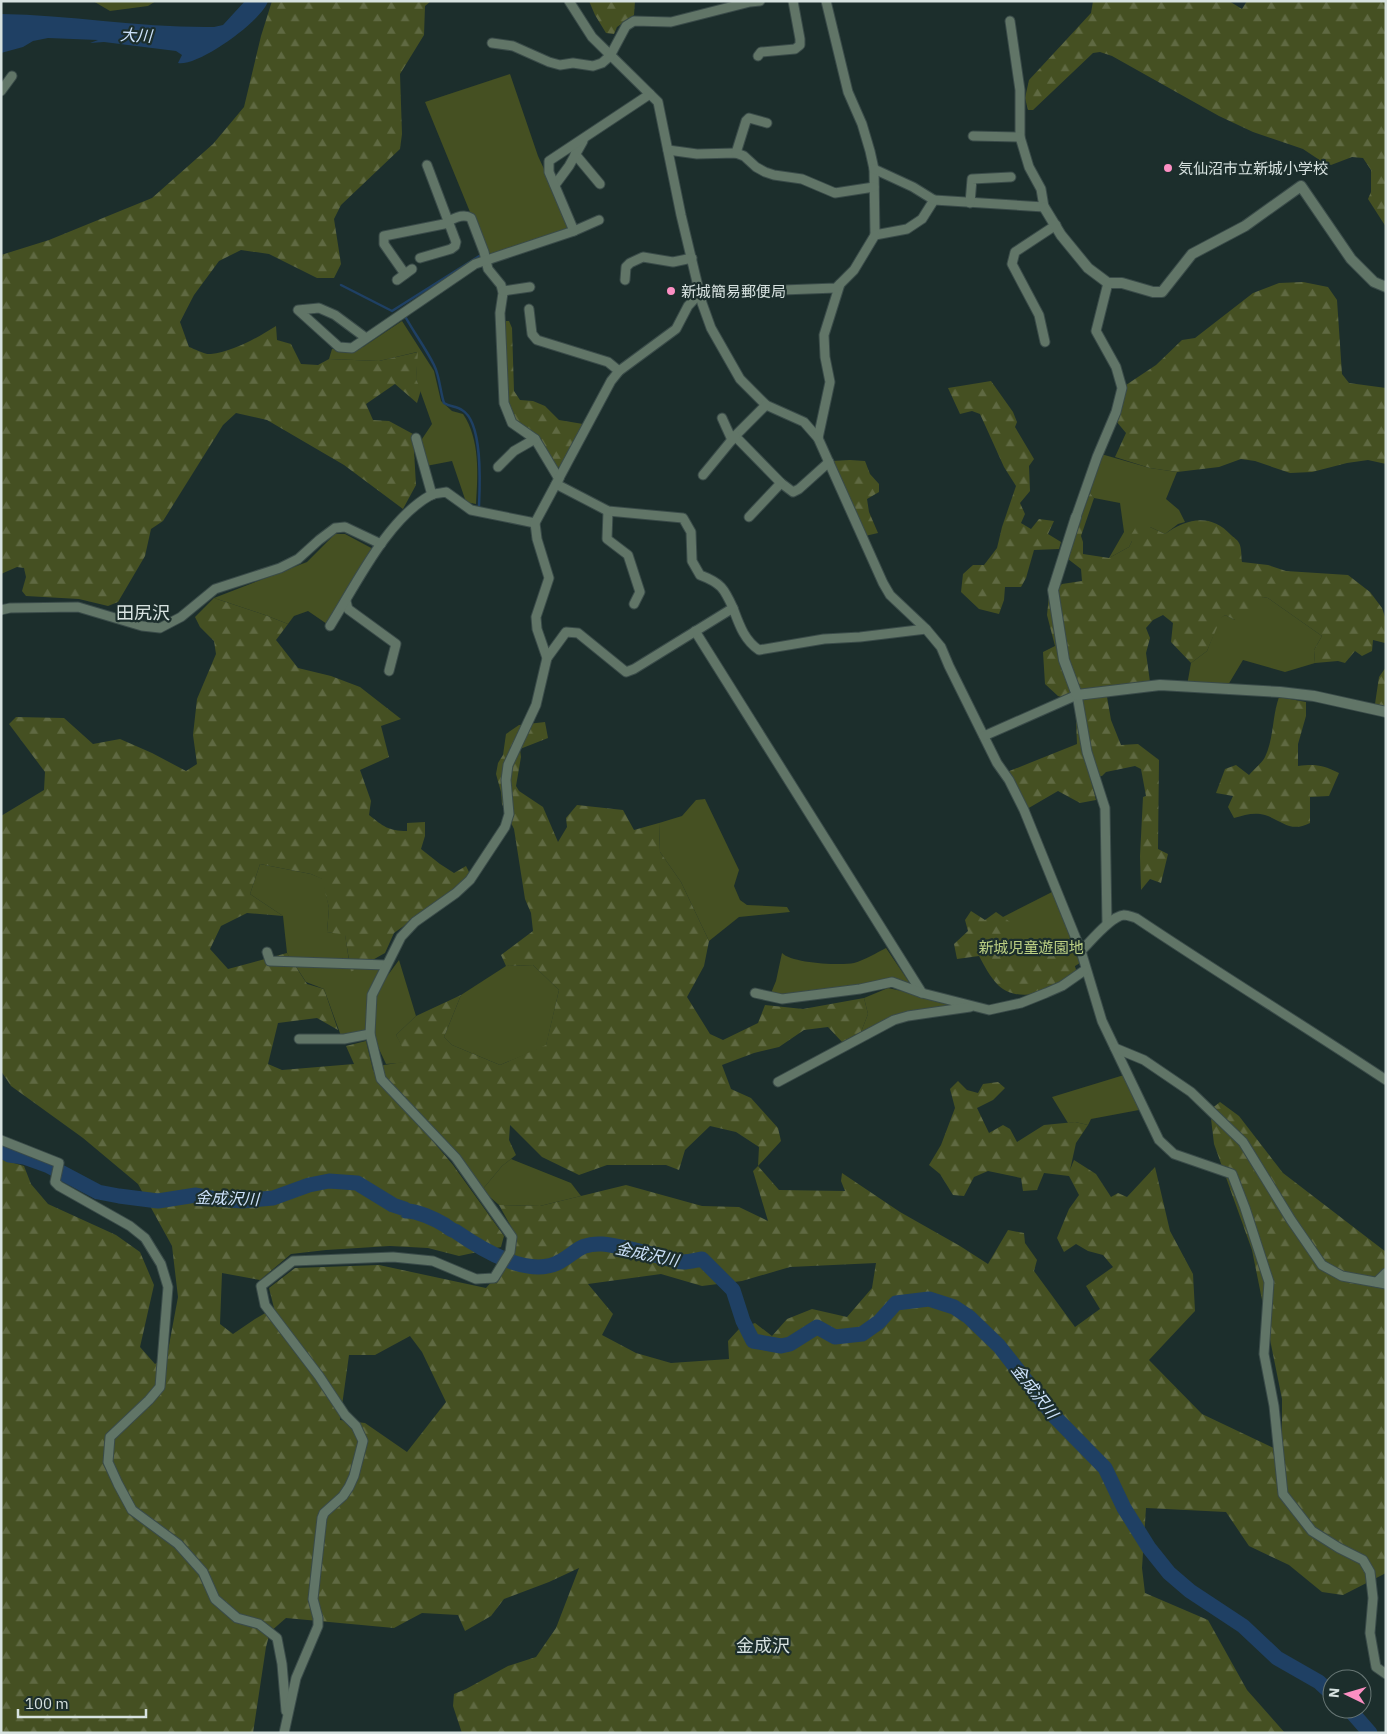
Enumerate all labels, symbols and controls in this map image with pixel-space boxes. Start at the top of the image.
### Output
water label: 大川 [119,24,154,46]
place label: 気仙沼市立新城小学校 [1178,159,1328,178]
marker: 気仙沼市立新城小学校 [1162,162,1174,174]
place label: 新城簡易郵便局 [681,282,786,301]
marker: 新城簡易郵便局 [665,285,677,297]
district label: 田尻沢 [116,601,170,624]
park label: 新城児童遊園地 [978,938,1084,957]
water label: 金成沢川 [195,1187,261,1209]
water label: 金成沢川 [614,1238,682,1271]
water label: 金成沢川 [1007,1360,1064,1424]
district label: 金成沢 [736,1634,790,1657]
north arrow [1322,1669,1372,1719]
scale bar [18,1686,145,1718]
text: N [1325,1687,1343,1699]
text: 100 m [25,1694,69,1713]

